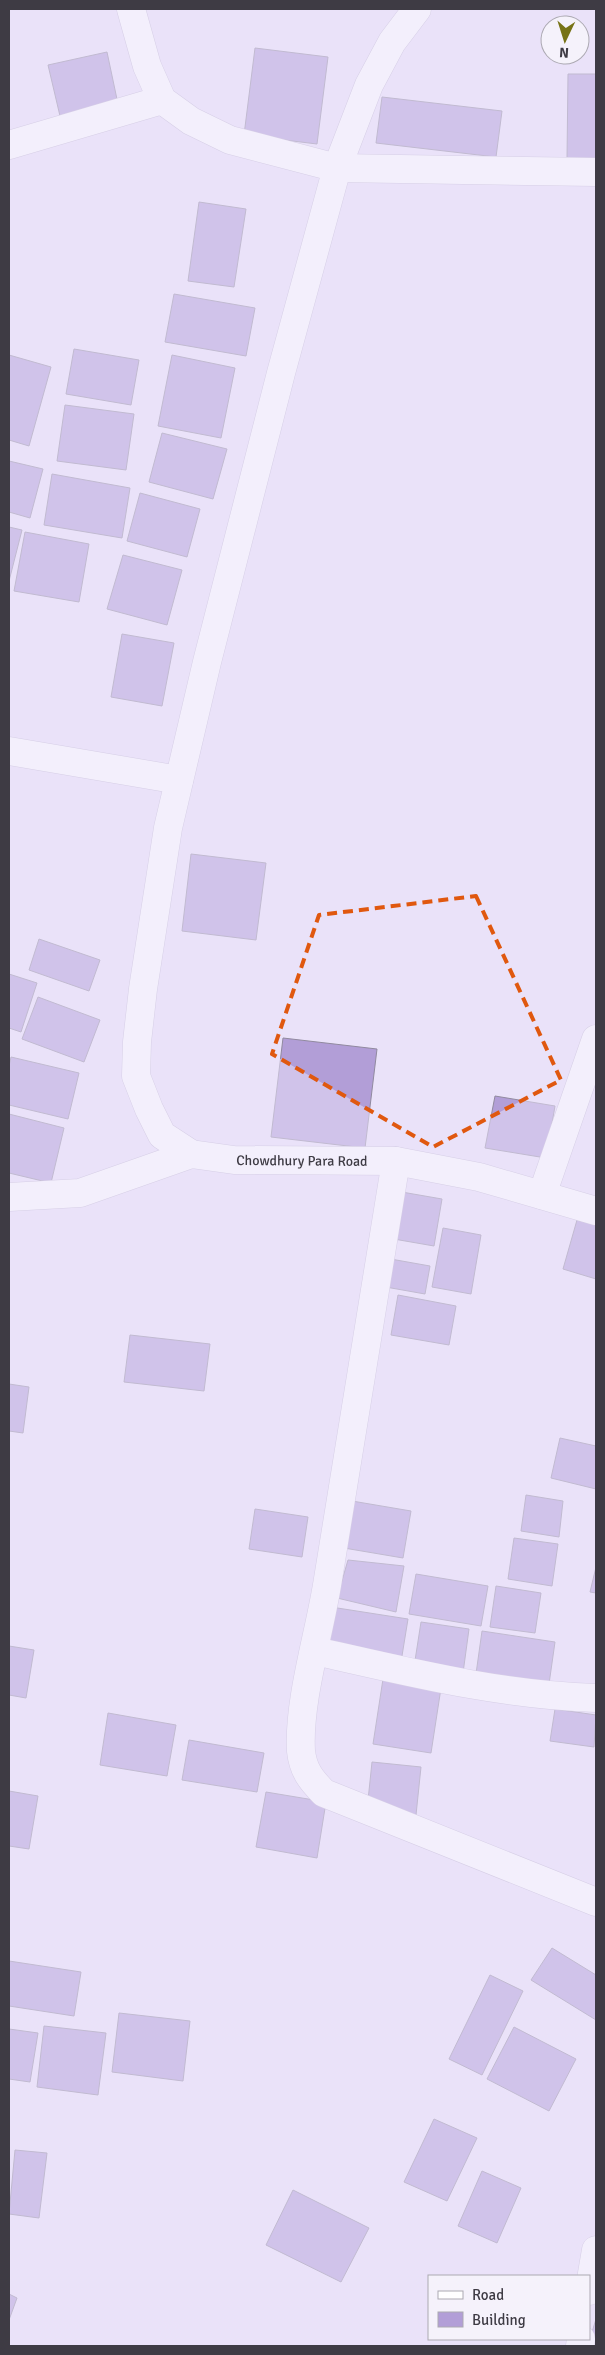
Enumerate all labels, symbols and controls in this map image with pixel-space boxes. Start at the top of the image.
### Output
north arrow [540,15,590,65]
text: N [559,44,570,61]
street label: Chowdhury Para Road [236,1152,367,1169]
legend [428,2275,590,2340]
text: Road [472,2286,504,2304]
text: Building [472,2311,526,2329]

